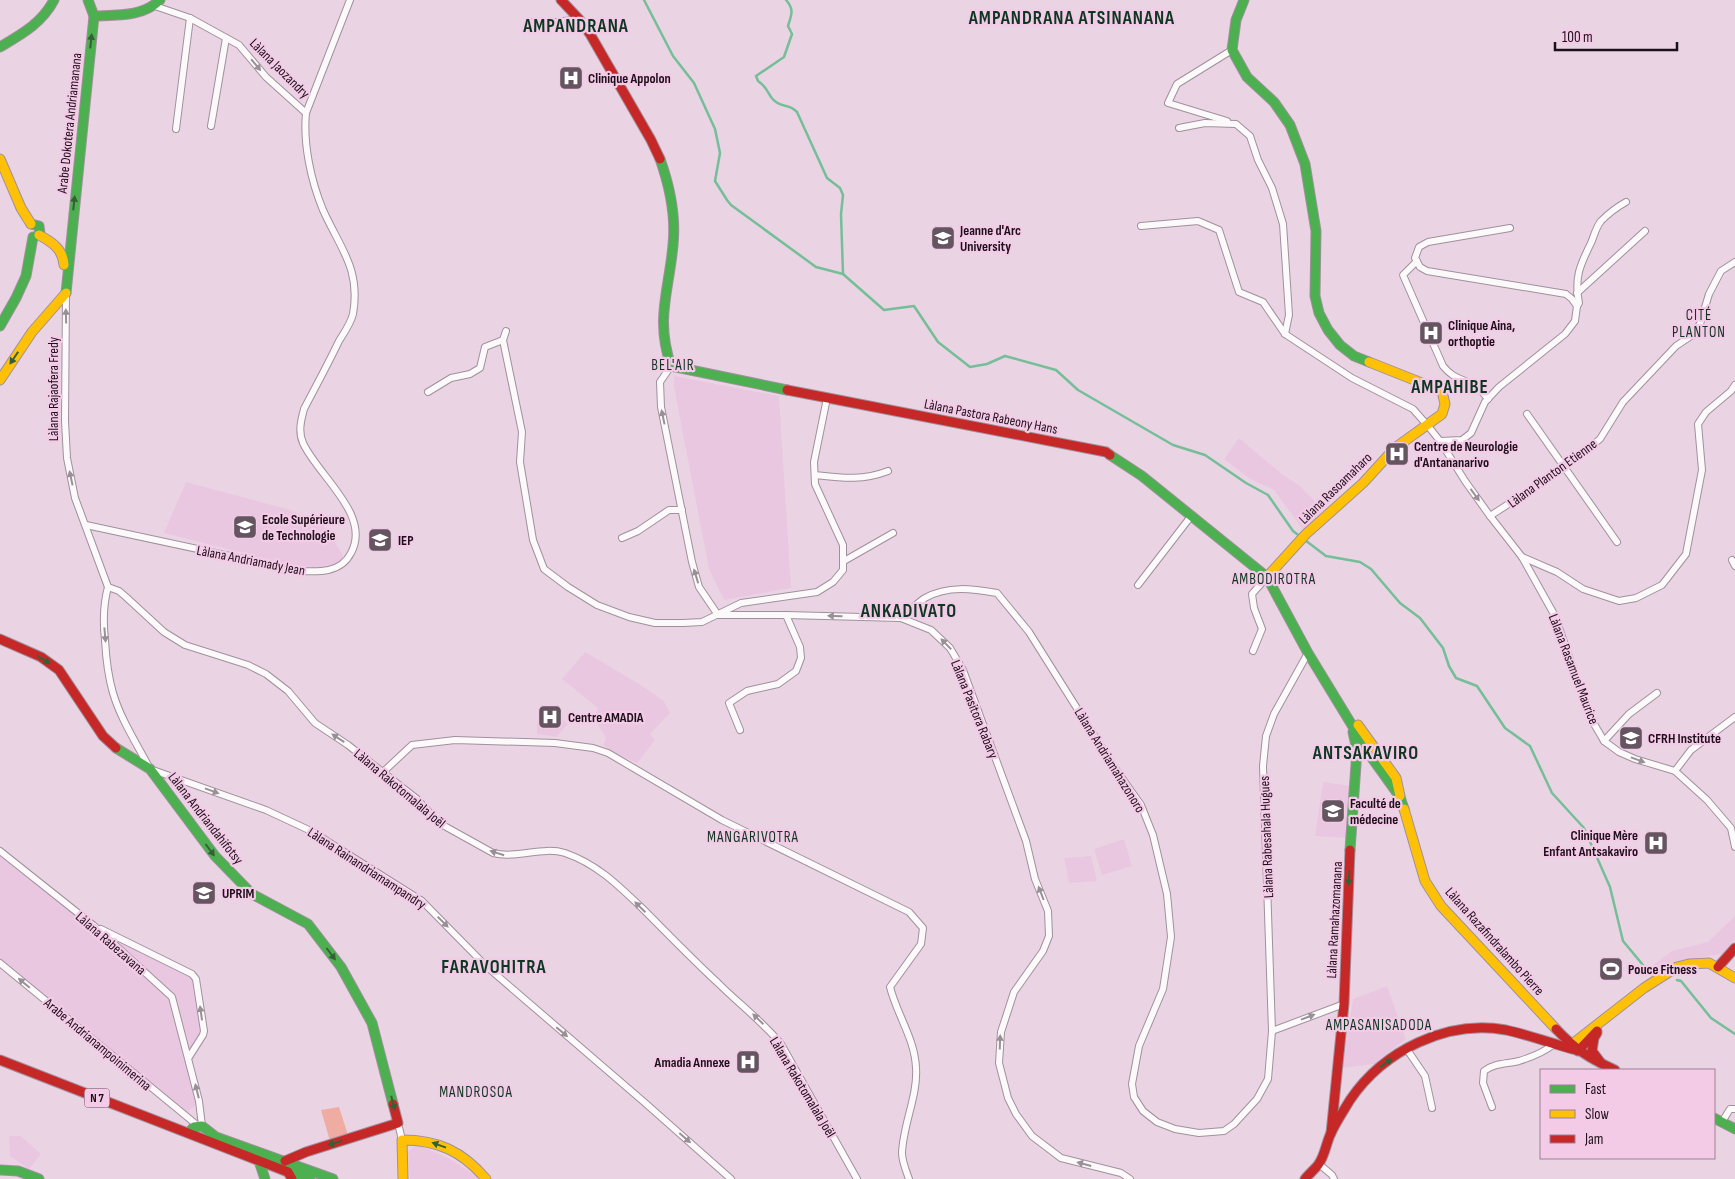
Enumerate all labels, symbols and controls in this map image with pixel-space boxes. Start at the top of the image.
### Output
district label: AMPANDRANA ATSINANANA [968,7,1175,30]
district label: AMPANDRANA [522,15,629,38]
scale bar [1555,20,1678,52]
text: 100 m [1562,28,1593,47]
one-way arrow [88,33,96,49]
street label: Làlana Jaozandry [246,35,314,102]
street label: Arabe Dokotera Andriamanana [54,52,85,195]
one-way arrow [250,58,261,71]
hospital icon: Clinique Appolon [558,65,584,91]
place label: Clinique Appolon [588,70,671,87]
one-way arrow [70,194,78,210]
place label: Jeanne d'Arc University [959,222,1021,255]
school or university icon: Jeanne d'Arc University [930,225,956,251]
district label: CITÉ PLANTON [1672,306,1726,342]
one-way arrow [62,308,70,324]
place label: Clinique Aina, orthoptie [1448,317,1515,350]
hospital icon: Clinique Aina, orthoptie [1418,320,1444,346]
street label: Làlana Rajaofera Fredy [45,336,62,441]
one-way arrow [9,352,19,365]
district label: BEL'AIR [651,356,695,375]
district label: AMPAHIBE [1410,376,1489,399]
street label: Làlana Pastora Rabeony Hans [923,395,1059,438]
one-way arrow [659,409,667,425]
street label: Làlana Planton Etienne [1504,435,1600,512]
place label: Centre de Neurologie d'Antananarivo [1414,438,1518,471]
hospital icon: Centre de Neurologie d'Antananarivo [1384,441,1410,467]
street label: Làlana Rasoamaharo [1295,449,1376,528]
one-way arrow [67,471,75,486]
one-way arrow [1470,488,1480,502]
place label: Ecole Supérieure de Technologie [262,511,345,544]
school or university icon: Ecole Supérieure de Technologie [232,514,258,540]
school or university icon: IEP [367,527,393,553]
place label: IEP [398,532,414,549]
street label: Làlana Andriamady Jean [195,542,307,579]
one-way arrow [692,568,700,583]
district label: AMBODIROTRA [1231,570,1316,589]
district label: ANKADIVATO [860,600,957,623]
one-way arrow [827,612,843,620]
street label: Làlana Rasamuel Maurice [1545,612,1602,727]
one-way arrow [101,628,109,644]
one-way arrow [940,638,952,650]
one-way arrow [37,655,50,664]
street label: Làlana Pasitora Rabary [947,657,1002,761]
hospital icon: Centre AMADIA [537,704,563,730]
street label: Làlana Andriamahazonoro [1071,705,1149,816]
place label: Centre AMADIA [568,709,644,726]
school or university icon: CFRH Institute [1618,725,1644,751]
place label: CFRH Institute [1648,730,1721,747]
one-way arrow [332,734,345,743]
district label: ANTSAKAVIRO [1312,742,1419,765]
street label: Làlana Rakotomalala Joël [350,745,449,832]
one-way arrow [1631,757,1646,764]
street label: Làlana Andriandahifotsy [164,769,247,868]
street label: Làlana Rabesahala Hugues [1256,776,1277,898]
one-way arrow [205,787,220,795]
place label: Faculté de médecine [1350,795,1401,828]
school or university icon: Faculté de médecine [1320,798,1346,824]
street label: Làlana Rainandriamampandry [304,824,430,913]
place label: Clinique Mère Enfant Antsakaviro [1543,827,1638,860]
district label: MANGARIVOTRA [707,828,799,847]
hospital icon: Clinique Mère Enfant Antsakaviro [1643,830,1669,856]
one-way arrow [205,843,216,856]
one-way arrow [489,848,504,856]
street label: Làlana Ramahazomanana [1323,861,1346,979]
one-way arrow [1345,870,1353,886]
school or university icon: UPRIM [191,880,217,906]
street label: Làlana Razafindralambo Pierre [1442,884,1548,999]
place label: UPRIM [222,885,255,902]
one-way arrow [1037,885,1045,900]
one-way arrow [635,901,647,913]
street label: Làlana Rabezavana [72,908,149,979]
one-way arrow [437,916,449,928]
one-way arrow [326,947,336,961]
district label: FARAVOHITRA [441,956,547,979]
sports icon: Pouce Fitness [1598,956,1624,982]
place label: Pouce Fitness [1628,961,1697,978]
one-way arrow [18,978,30,989]
street label: Arabe Andrianampoinimerina [40,994,155,1094]
one-way arrow [197,1005,205,1021]
one-way arrow [752,1013,764,1025]
one-way arrow [1301,1013,1316,1021]
district label: AMPASANISADODA [1325,1016,1432,1035]
one-way arrow [556,1026,568,1037]
one-way arrow [997,1033,1005,1049]
street label: Làlana Rakotomalala Joël [766,1034,839,1141]
hospital icon: Amadia Annexe [735,1049,761,1075]
place label: Amadia Annexe [654,1054,730,1071]
one-way arrow [1379,1058,1392,1068]
legend [1540,1069,1715,1159]
text: Fast [1585,1080,1607,1099]
district label: MANDROSOA [439,1083,513,1102]
one-way arrow [193,1084,201,1099]
road number: N 7 [84,1088,110,1108]
one-way arrow [389,1095,397,1110]
text: Slow [1585,1105,1609,1124]
text: Jam [1584,1130,1603,1149]
one-way arrow [679,1132,691,1144]
one-way arrow [327,1139,342,1147]
one-way arrow [431,1141,446,1148]
one-way arrow [1076,1159,1091,1167]

